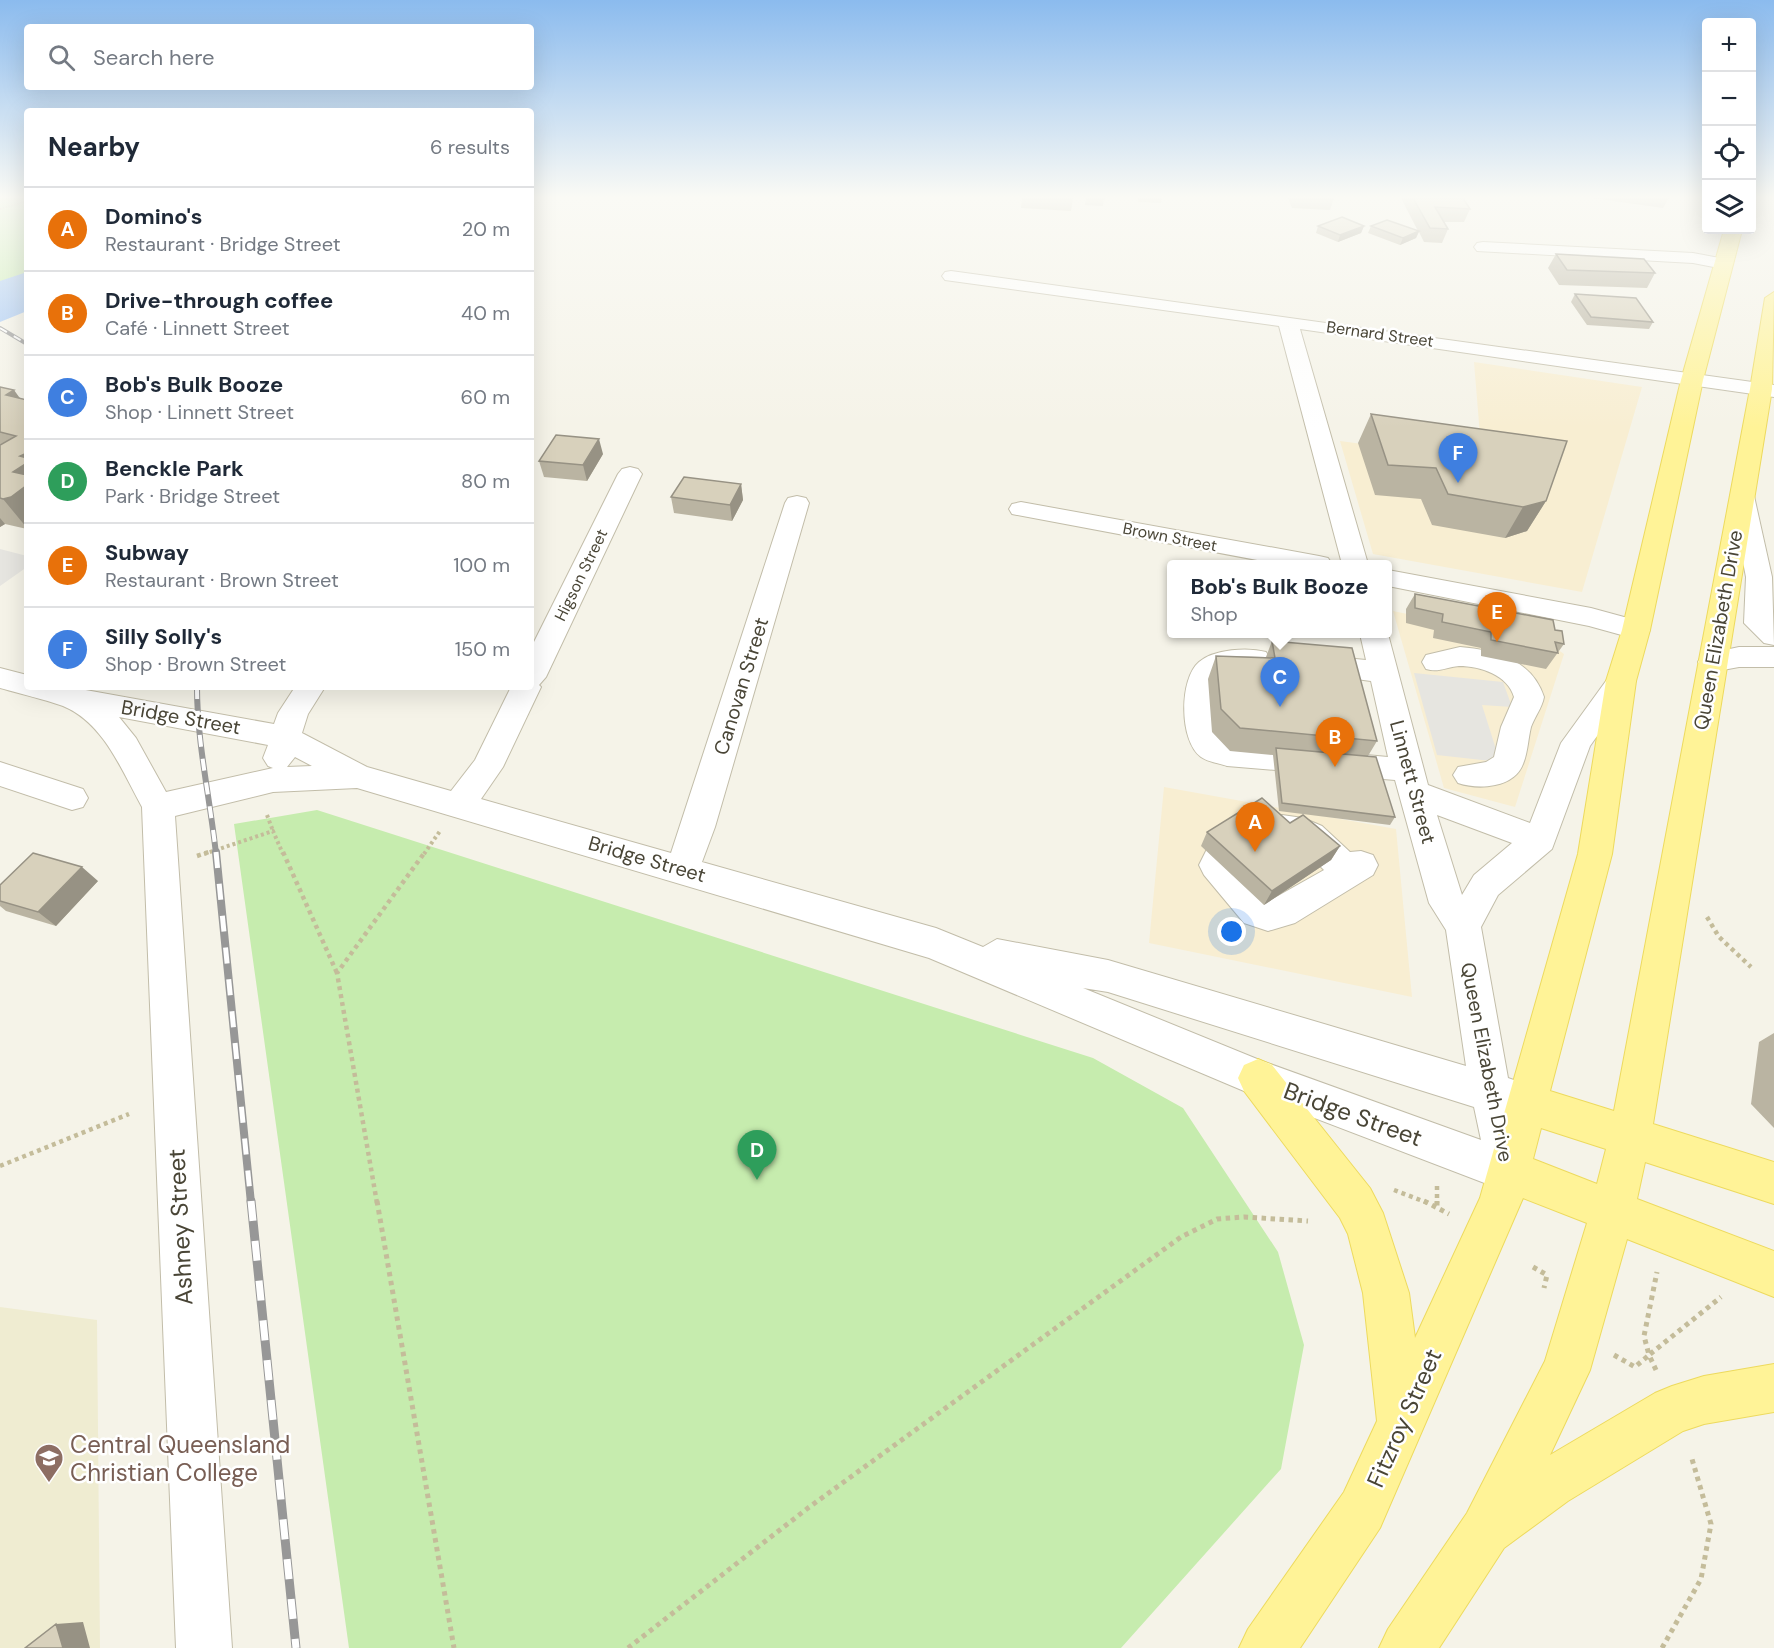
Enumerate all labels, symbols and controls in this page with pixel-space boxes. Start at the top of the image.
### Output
map controls [1702,18,1756,234]
button: + [1702,18,1756,72]
search box [24,24,534,90]
icon: search [45,41,78,74]
text: Search here [93,43,214,72]
button: − [1702,72,1756,126]
button: locate [1702,126,1756,180]
text: Nearby [48,130,140,164]
text: 6 results [430,134,510,160]
button: layers [1702,180,1756,234]
text: Domino's [105,202,203,231]
text: A [60,216,75,242]
text: 20 m [462,216,510,242]
text: Restaurant · Bridge Street [105,231,341,257]
text: Drive-through coffee [105,286,333,315]
text: B [61,300,74,326]
text: 40 m [461,300,510,326]
text: Café · Linnett Street [105,315,290,341]
street label: Bernard Street [1325,316,1435,352]
text: Bob's Bulk Booze [105,370,283,399]
text: C [60,384,75,410]
text: 60 m [461,384,510,410]
text: Shop · Linnett Street [105,399,294,425]
pin: F [1438,434,1478,483]
text: Benckle Park [105,454,244,483]
text: D [60,468,75,494]
text: 80 m [461,468,510,494]
text: Park · Bridge Street [105,483,280,509]
street label: Brown Street [1121,518,1219,556]
street label: Higson Street [550,525,612,625]
street label: Queen Elizabeth Drive [1688,528,1748,732]
text: Subway [105,538,189,567]
text: E [62,552,73,578]
text: 100 m [453,552,510,578]
popup [1167,560,1392,638]
text: Restaurant · Brown Street [105,567,339,593]
text: Bob's Bulk Booze [1190,572,1369,601]
pin: E [1478,592,1516,642]
text: Shop [1190,601,1238,627]
street label: Canovan Street [708,614,774,758]
text: Silly Solly's [105,622,222,651]
text: F [62,636,73,662]
text: 150 m [455,636,510,662]
text: Shop · Brown Street [105,651,286,677]
pin: C [1260,658,1300,707]
street label: Bridge Street [119,694,243,740]
street label: Linnett Street [1384,717,1442,847]
pin: B [1316,718,1354,767]
pin: A [1236,802,1274,852]
street label: Bridge Street [585,830,709,888]
your location [1217,917,1246,946]
street label: Queen Elizabeth Drive [1455,960,1519,1164]
street label: Bridge Street [1280,1075,1426,1153]
pin: D [738,1130,777,1180]
street label: Ashney Street [160,1148,200,1306]
street label: Fitzroy Street [1360,1344,1448,1492]
place label: Central Queensland Christian College [70,1429,290,1488]
school or university icon: Central Queensland Christian College [33,1442,65,1484]

